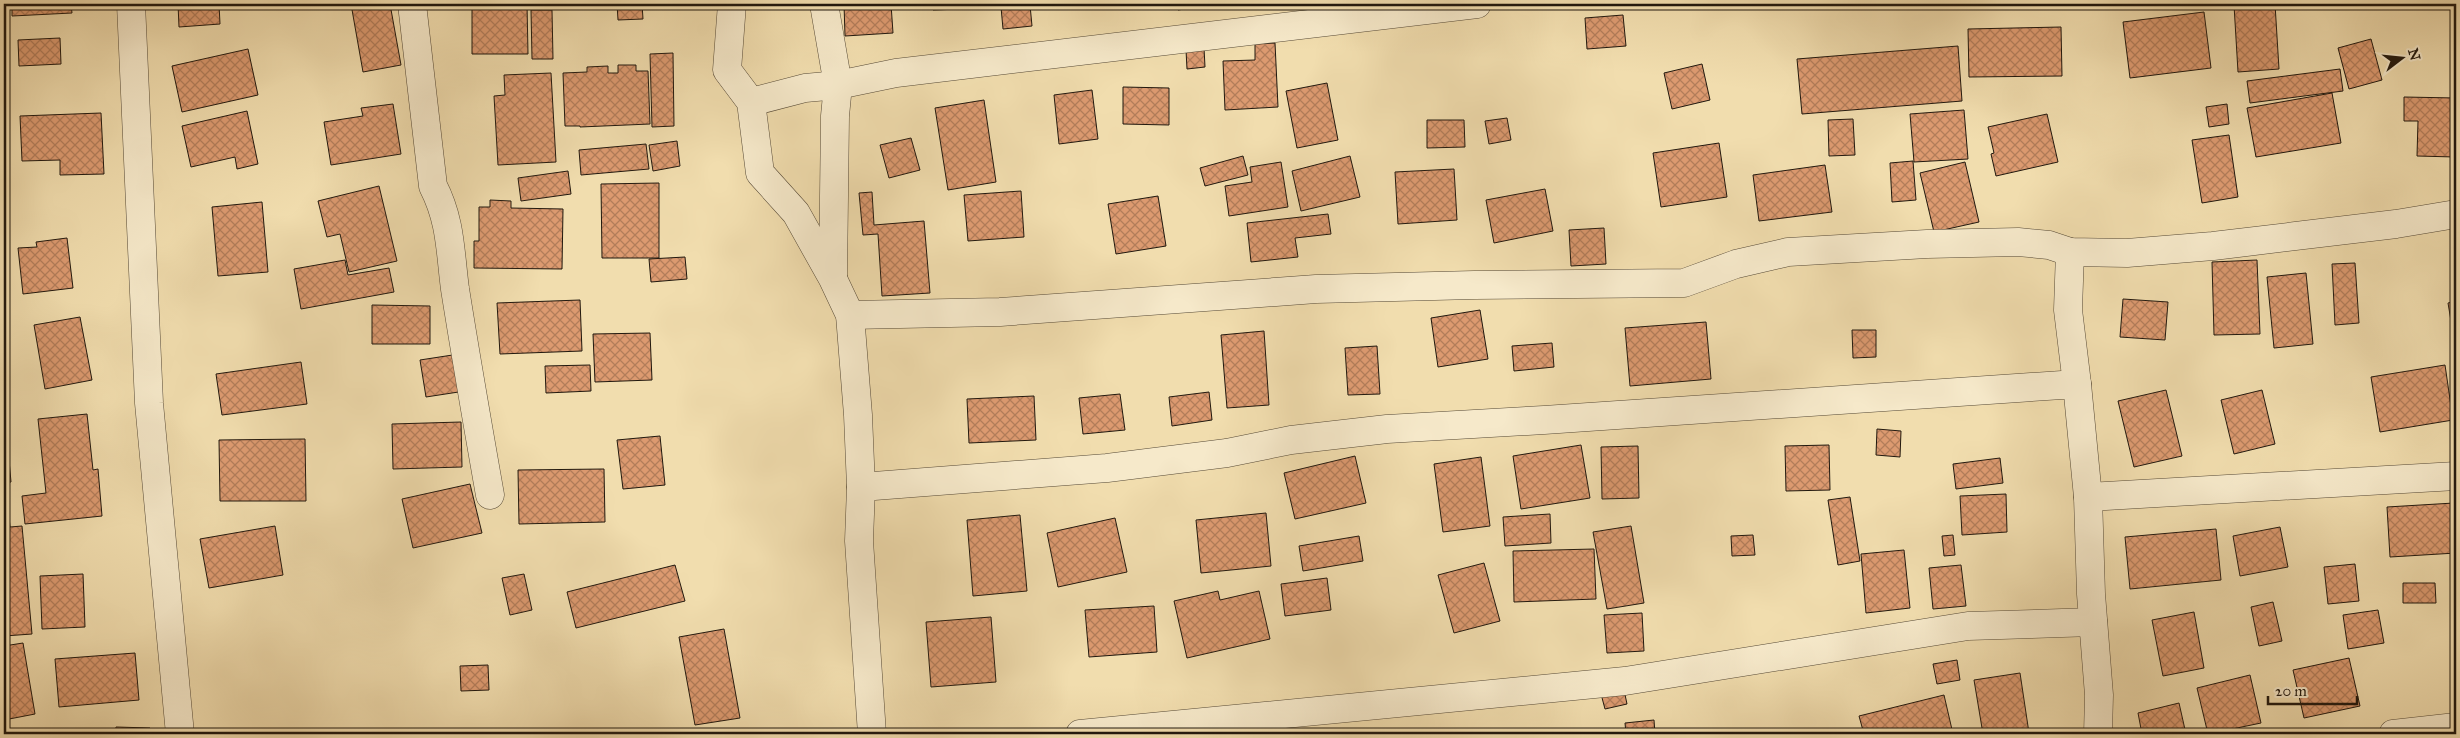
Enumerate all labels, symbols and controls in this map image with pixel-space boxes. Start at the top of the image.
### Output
north arrow [2378,32,2428,82]
text: N [2404,47,2424,63]
scale bar [2268,673,2356,705]
text: 20 m [2275,682,2307,700]

